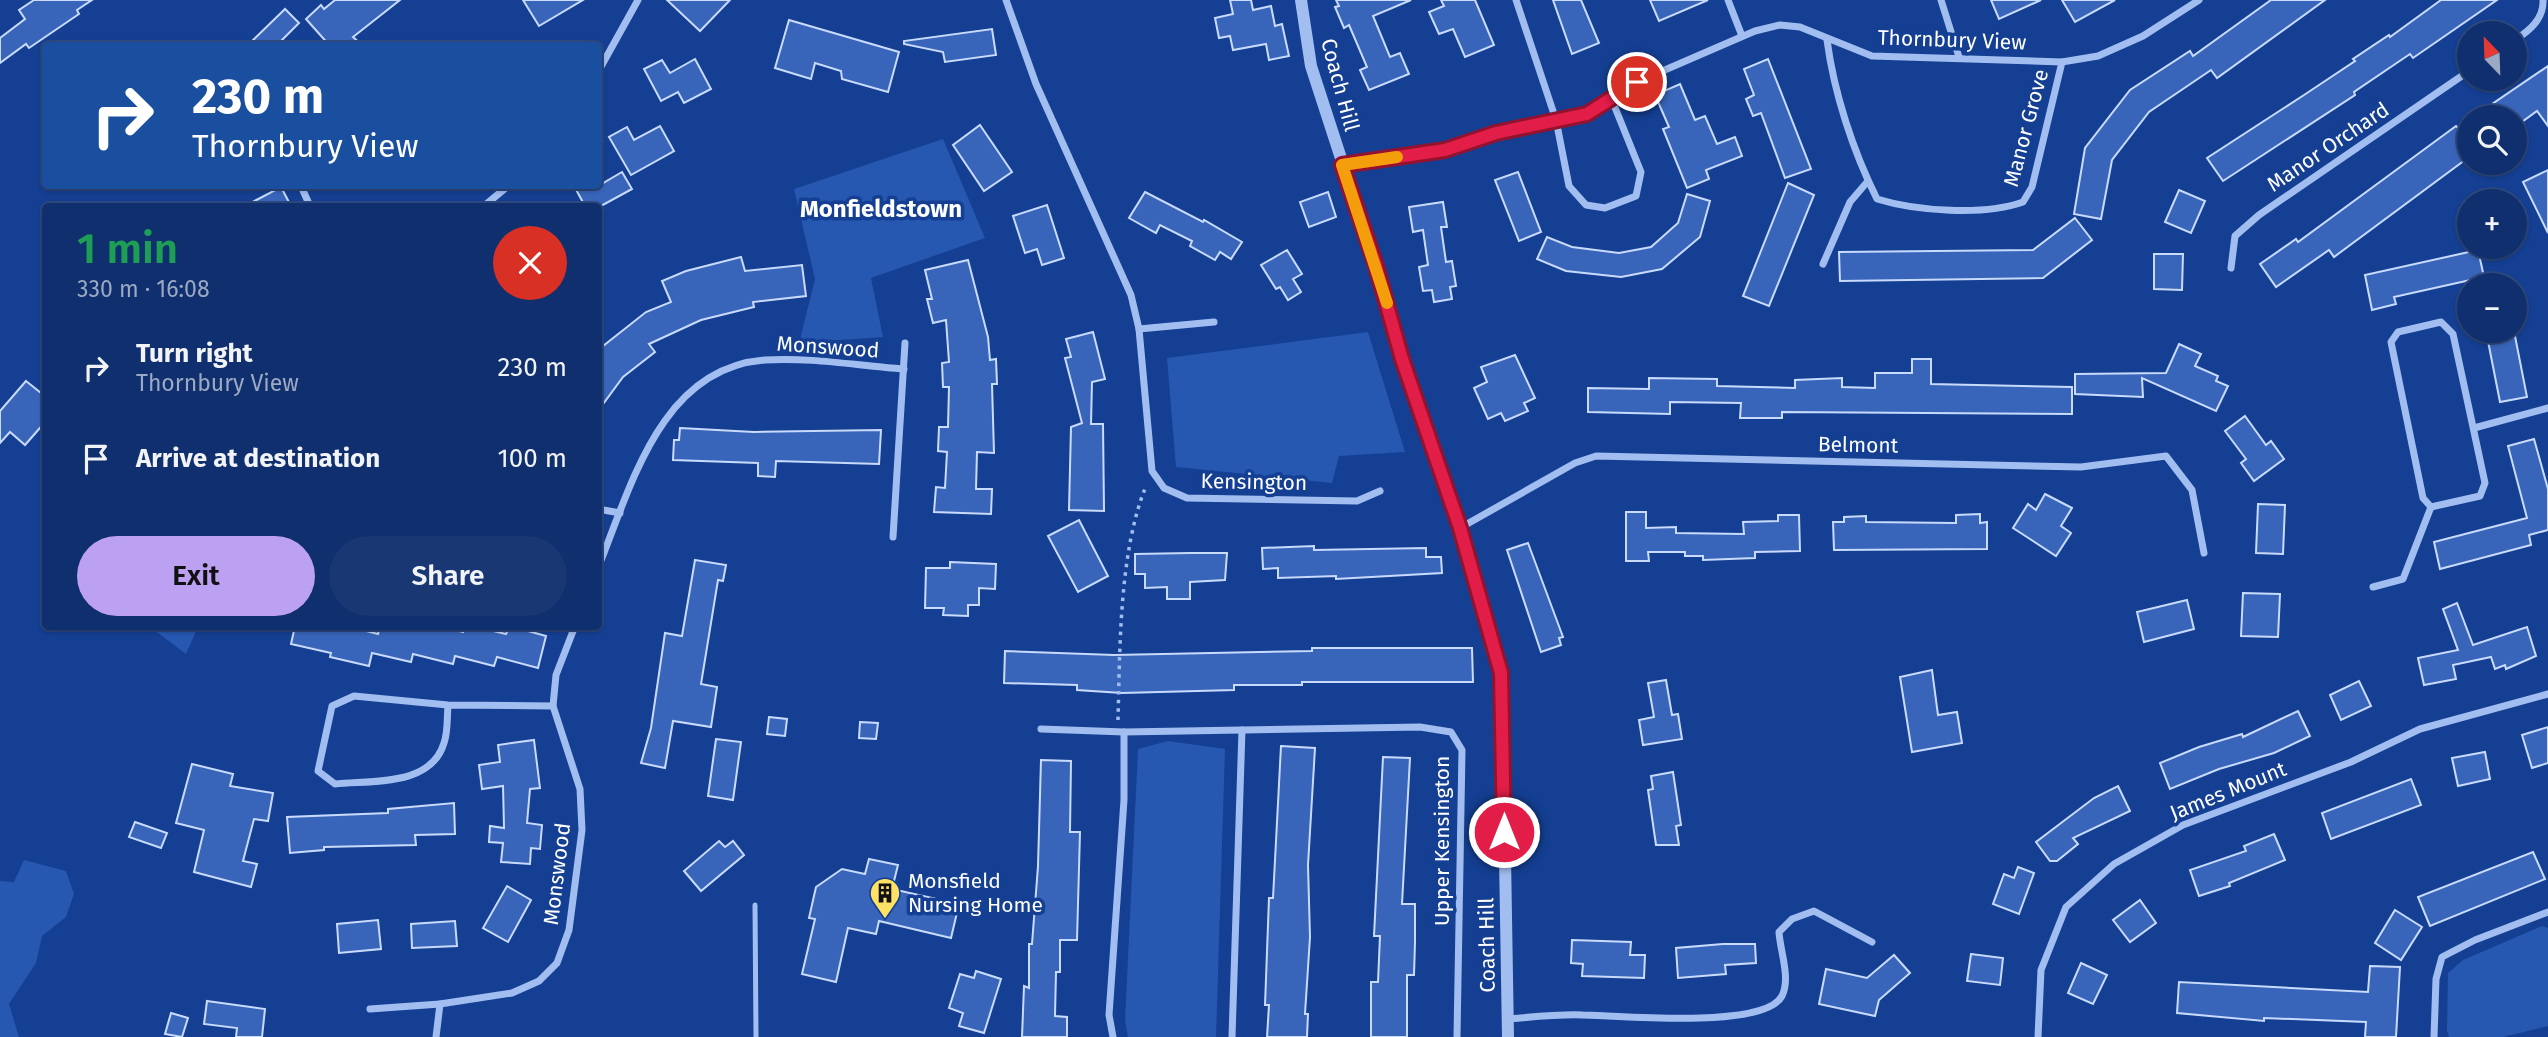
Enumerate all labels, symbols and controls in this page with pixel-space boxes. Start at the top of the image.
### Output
north arrow [2457,21,2527,91]
map controls [2457,21,2527,343]
street label: Thornbury View [1877,24,2027,56]
street label: Coach Hill [1315,36,1365,134]
pin [1607,52,1667,112]
icon: arrive [1618,63,1656,101]
street label: Manor Grove [1998,66,2054,190]
text: 230 m [192,67,324,126]
icon: right [77,70,168,161]
street label: Manor Orchard [2262,97,2394,197]
button: search [2457,105,2527,175]
text: Thornbury View [192,127,419,165]
button: + [2457,189,2527,259]
district label: Monfieldstown [800,195,962,223]
text: 1 min [77,224,178,274]
button: close [493,226,567,300]
button: − [2457,273,2527,343]
text: 330 m · 16:08 [77,275,210,303]
street label: Monswood [776,330,880,364]
text: Turn right [136,338,253,369]
icon: right [77,349,115,387]
text: 230 m [498,352,567,383]
text: Thornbury View [136,369,299,397]
street label: Belmont [1818,431,1899,459]
icon: arrive [77,440,115,478]
text: Arrive at destination [136,443,380,474]
text: 100 m [498,443,567,474]
street label: Kensington [1200,468,1308,496]
button: Exit [77,536,315,616]
button: Share [329,536,567,616]
street label: Upper Kensington [1429,756,1455,926]
street label: James Mount [2166,756,2290,826]
position arrow [1467,795,1541,869]
street label: Monswood [538,821,576,927]
place label: Monsfield Nursing Home [908,868,1043,918]
building icon: Monsfield Nursing Home [868,876,902,920]
street label: Coach Hill [1473,897,1501,993]

